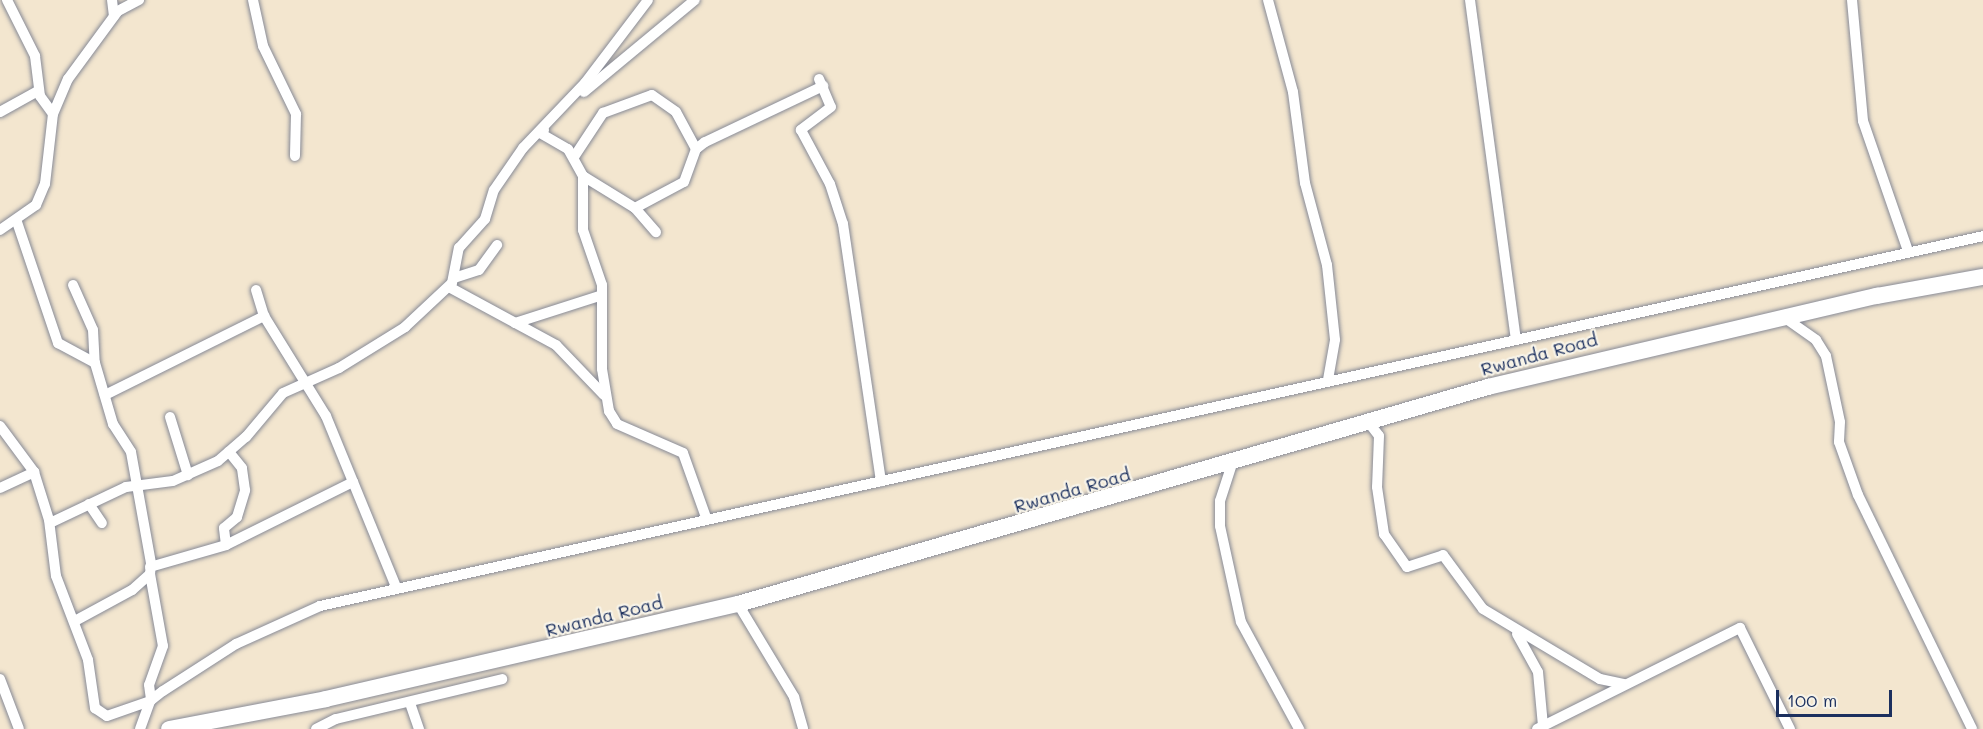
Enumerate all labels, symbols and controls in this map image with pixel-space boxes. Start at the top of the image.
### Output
street label: Rwanda Road [1478,328,1600,380]
street label: Rwanda Road [1011,463,1133,517]
street label: Rwanda Road [543,591,665,641]
scale bar [1779,678,1894,716]
text: 100 m [1787,688,1837,712]

